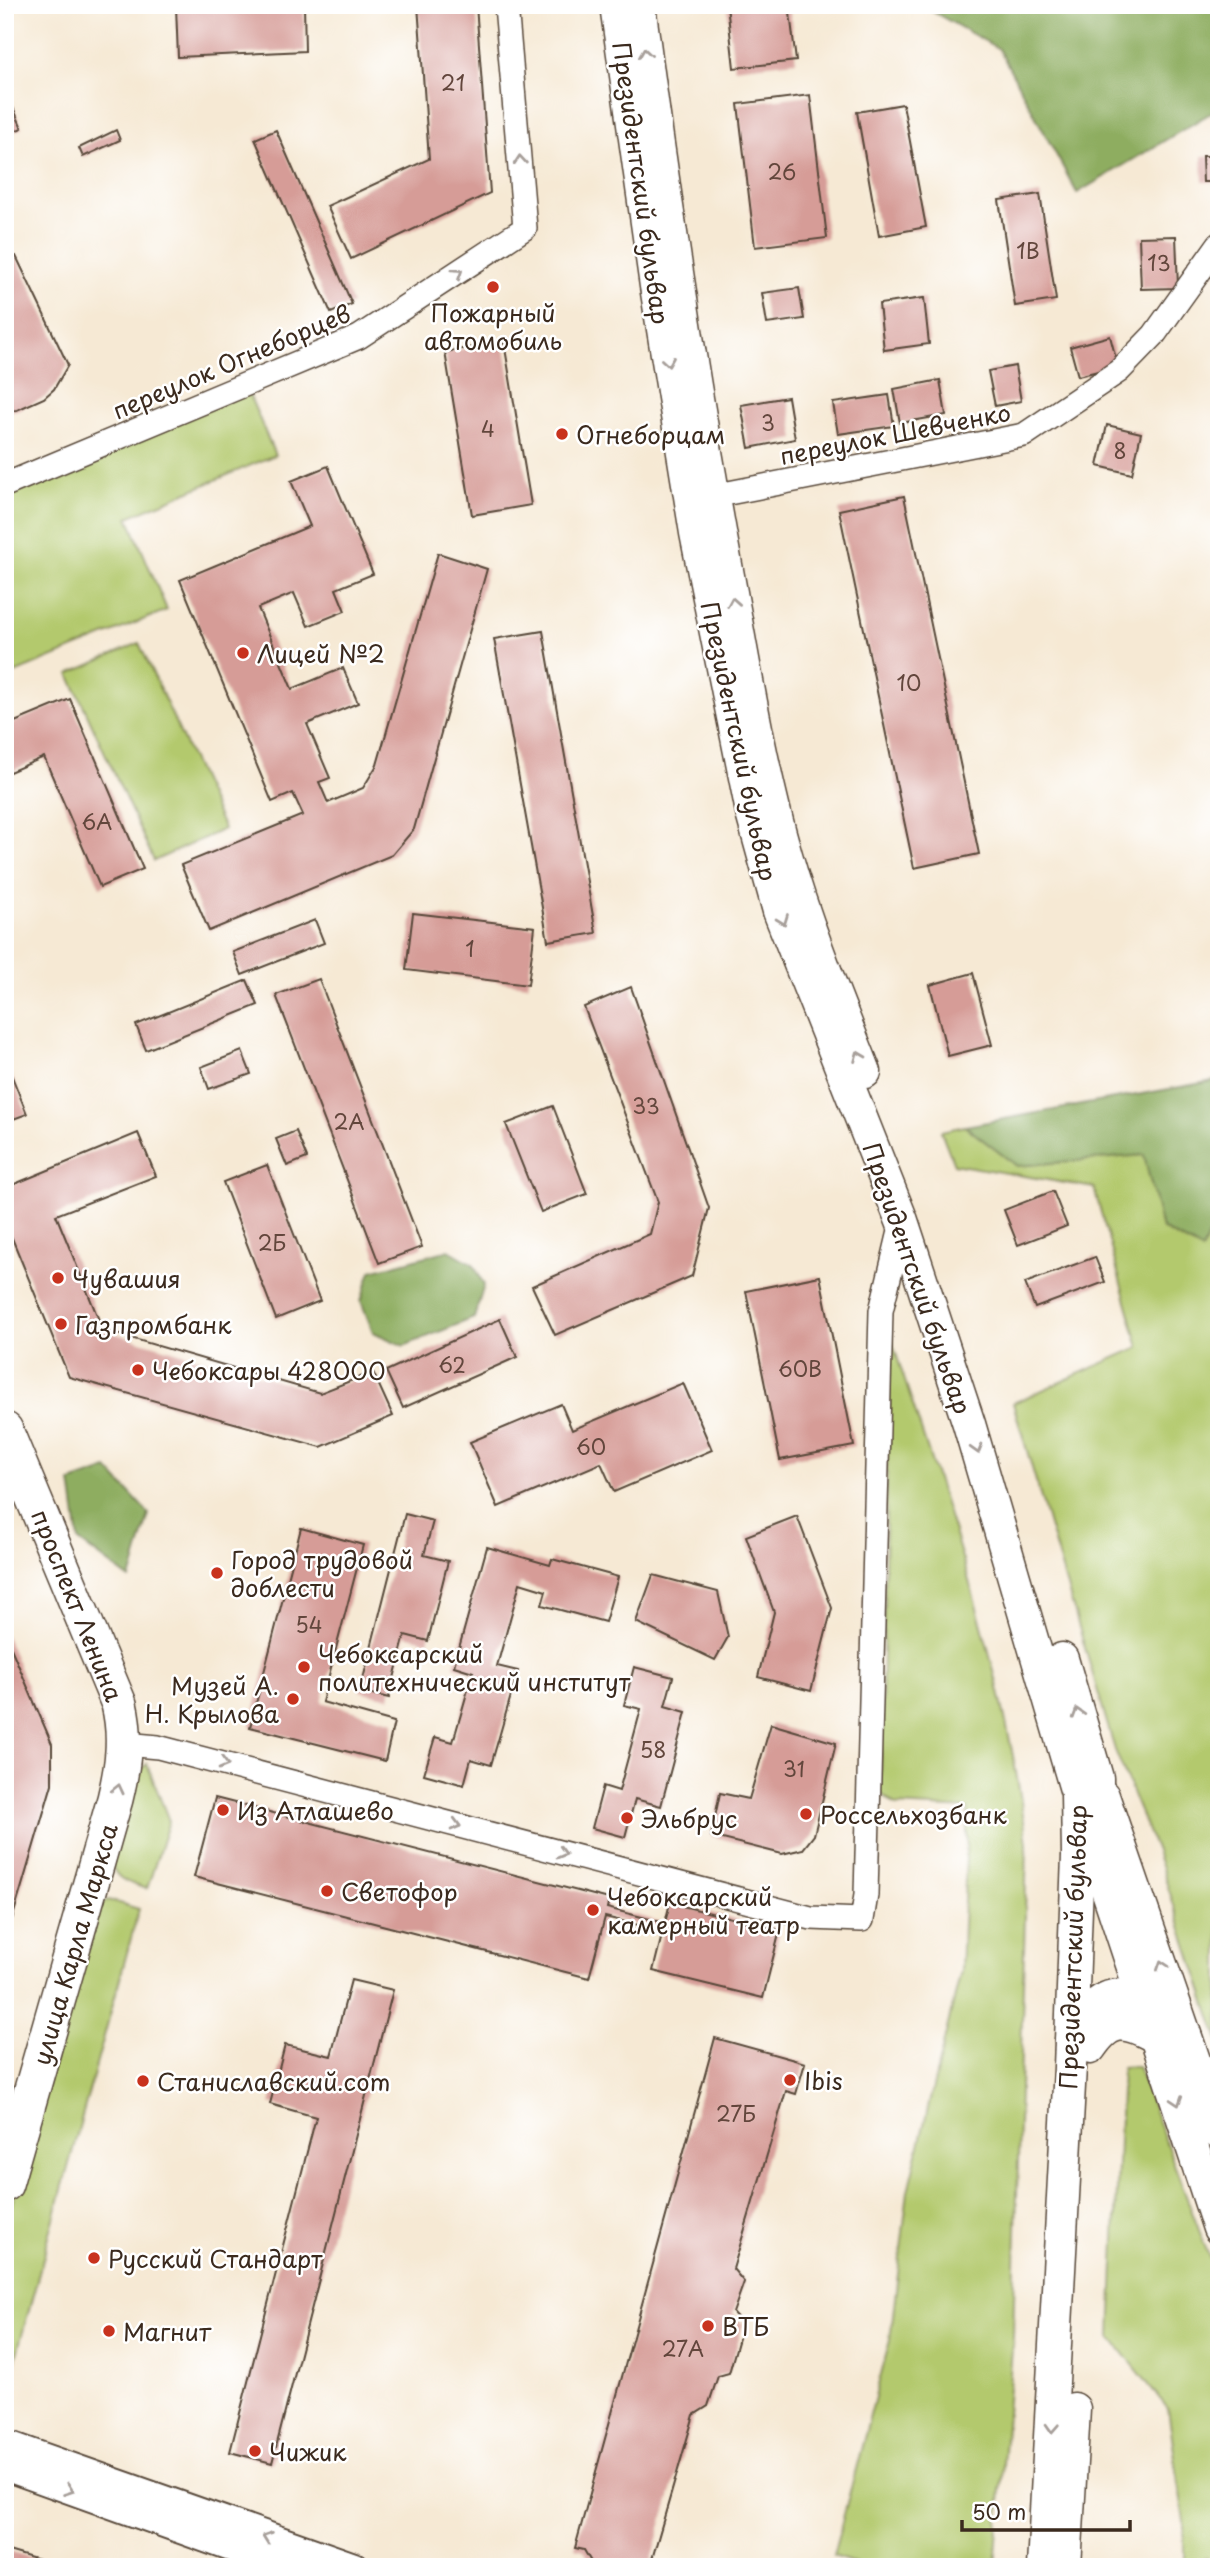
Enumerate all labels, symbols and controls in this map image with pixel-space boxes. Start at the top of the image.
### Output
street label: Президентский бульвар [604,39,680,327]
one-way arrow [638,48,653,59]
house number: 21 [441,66,465,98]
one-way arrow [513,155,528,166]
house number: 26 [768,155,796,187]
house number: 1В [1016,234,1040,266]
house number: 13 [1147,246,1171,278]
one-way arrow [450,268,463,281]
marker: Пожарный автомобиль [485,279,501,295]
street label: переулок Огнеборцев [106,294,356,428]
place label: Пожарный автомобиль [424,294,562,358]
one-way arrow [660,356,675,367]
street label: переулок Шевченко [776,393,1014,473]
house number: 3 [761,406,775,438]
house number: 4 [481,412,495,444]
place label: Огнеборцам [576,416,725,452]
marker: Огнеборцам [554,426,570,442]
house number: 8 [1113,434,1127,466]
one-way arrow [726,596,741,608]
street label: Президентский бульвар [693,598,787,884]
place label: Лицей №2 [257,635,385,671]
marker: Лицей №2 [235,645,251,661]
house number: 10 [897,666,921,698]
house number: 6А [82,805,112,837]
one-way arrow [774,913,788,925]
house number: 1 [465,932,475,964]
one-way arrow [853,1051,867,1063]
house number: 33 [632,1089,660,1121]
house number: 2А [334,1105,364,1137]
street label: Президентский бульвар [855,1137,981,1419]
house number: 2Б [258,1226,286,1258]
place label: Чувашия [72,1260,181,1296]
marker: Чувашия [50,1270,66,1286]
place label: Газпромбанк [75,1306,232,1342]
marker: Газпромбанк [53,1316,69,1332]
house number: 62 [438,1348,466,1380]
place label: Чебоксары 428000 [152,1352,386,1388]
house number: 60В [778,1352,822,1384]
marker: Чебоксары 428000 [130,1362,146,1378]
house number: 60 [576,1430,606,1462]
one-way arrow [968,1443,983,1455]
street label: проспект Ленина [23,1504,133,1706]
place label: Город трудовой доблести [231,1541,413,1605]
marker: Город трудовой доблести [209,1565,225,1581]
house number: 54 [295,1608,323,1640]
place label: Чебоксарский политехнический институт [318,1635,631,1699]
marker: Чебоксарский политехнический институт [296,1659,312,1675]
place label: Музей А. Н. Крылова [145,1667,279,1731]
marker: Музей А. Н. Крылова [285,1691,301,1707]
one-way arrow [1071,1707,1086,1719]
house number: 58 [640,1733,666,1765]
house number: 31 [783,1752,805,1784]
one-way arrow [218,1756,230,1770]
one-way arrow [109,1783,124,1795]
place label: Из Атлашево [237,1792,394,1828]
place label: Россельхозбанк [820,1796,1008,1832]
place label: Эльбрус [641,1800,737,1836]
marker: Из Атлашево [215,1802,231,1818]
street label: Президентский бульвар [1049,1804,1095,2090]
marker: Россельхозбанк [798,1806,814,1822]
marker: Эльбрус [619,1810,635,1826]
one-way arrow [450,1817,462,1831]
street label: улица Карла Маркса [22,1819,126,2069]
one-way arrow [556,1845,568,1860]
place label: Светофор [341,1873,458,1909]
place label: Чебоксарский камерный театр [607,1878,800,1942]
marker: Светофор [319,1883,335,1899]
marker: Чебоксарский камерный театр [585,1902,601,1918]
one-way arrow [1156,1959,1170,1971]
place label: Ibis [804,2062,843,2098]
place label: Станиславский.com [157,2063,391,2099]
marker: Ibis [782,2072,798,2088]
marker: Станиславский.com [135,2073,151,2089]
one-way arrow [1169,2095,1184,2107]
house number: 27Б [716,2097,756,2129]
place label: Русский Стандарт [108,2240,323,2276]
marker: Русский Стандарт [86,2250,102,2266]
place label: ВТБ [722,2308,769,2344]
place label: Магнит [123,2313,212,2349]
marker: ВТБ [700,2318,716,2334]
marker: Магнит [101,2323,117,2339]
house number: 27А [662,2332,704,2364]
one-way arrow [1045,2423,1060,2434]
place label: Чижик [269,2433,347,2469]
marker: Чижик [247,2443,263,2459]
one-way arrow [63,2481,75,2495]
scale bar [962,2488,1130,2532]
text: 50 m [972,2495,1026,2527]
one-way arrow [261,2531,273,2545]

